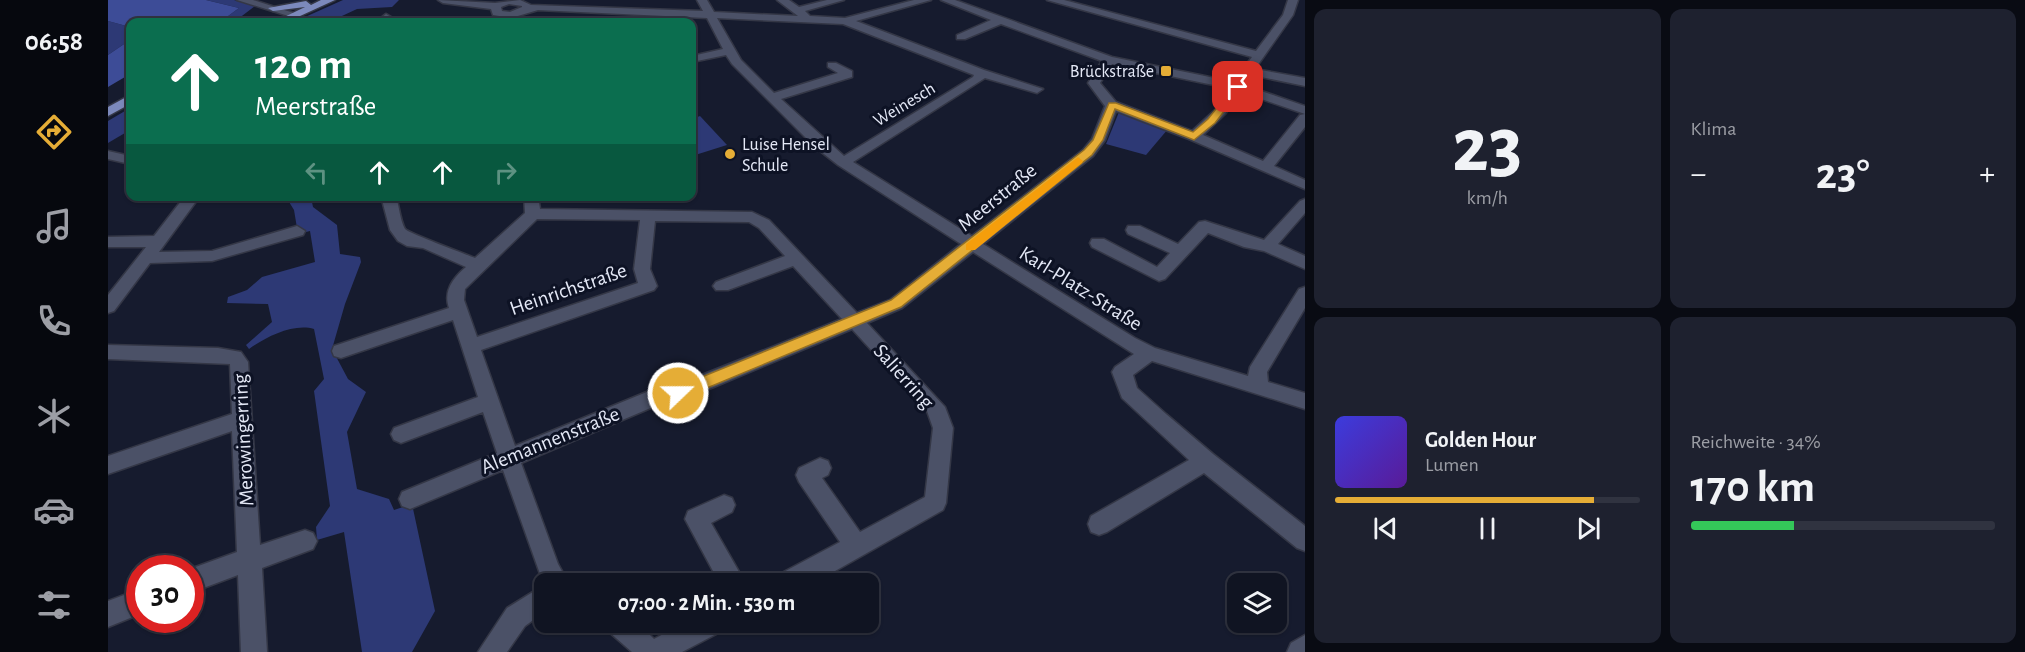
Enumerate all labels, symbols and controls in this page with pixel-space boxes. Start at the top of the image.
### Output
text: 06:58 [25,28,83,55]
icon: ahead [156,42,234,120]
text: 120 m [255,44,352,86]
pin [1212,61,1263,112]
place label: Brückstraße [1070,63,1154,81]
marker: Brückstraße [1159,64,1173,78]
icon: arrive [1221,70,1254,103]
street label: Weinesch [871,80,939,130]
text: Meerstraße [255,93,376,120]
text: 23 [1452,108,1522,186]
icon: directions [33,111,75,153]
text: Klima [1691,119,1736,139]
place label: Luise Hensel Schule [742,136,830,175]
marker: Luise Hensel Schule [723,147,737,161]
text: 23° [1816,152,1870,197]
icon: left [300,156,333,189]
icon: ahead [363,156,396,189]
icon: ahead [426,156,459,189]
icon: right [489,156,522,189]
text: − [1691,158,1706,191]
text: + [1979,158,1995,191]
street label: Meerstraße [954,160,1041,235]
text: km/h [1467,188,1508,208]
icon: music [33,205,75,247]
street label: Karl-Platz-Straße [1016,242,1146,335]
street label: Heinrichstraße [507,260,629,319]
icon: phone [33,300,75,342]
street label: Salierring [869,340,938,413]
position arrow [646,361,710,425]
street label: Merowingerring [230,373,257,507]
icon: climate [33,395,75,437]
street label: Alemannenstraße [478,403,622,478]
text: Golden Hour [1425,429,1536,451]
text: Reichweite · 34% [1691,432,1821,452]
text: Lumen [1425,455,1479,475]
text: 170 km [1691,465,1815,510]
icon: car [33,489,75,531]
icon: previous [1369,512,1402,545]
icon: pause [1471,512,1504,545]
icon: next [1572,512,1605,545]
speed limit sign: 30 [126,555,204,633]
map controls [1227,573,1287,633]
button: layers [1227,573,1287,633]
icon: filters [33,584,75,626]
text: 07:00 · 2 Min. · 530 m [618,592,795,614]

